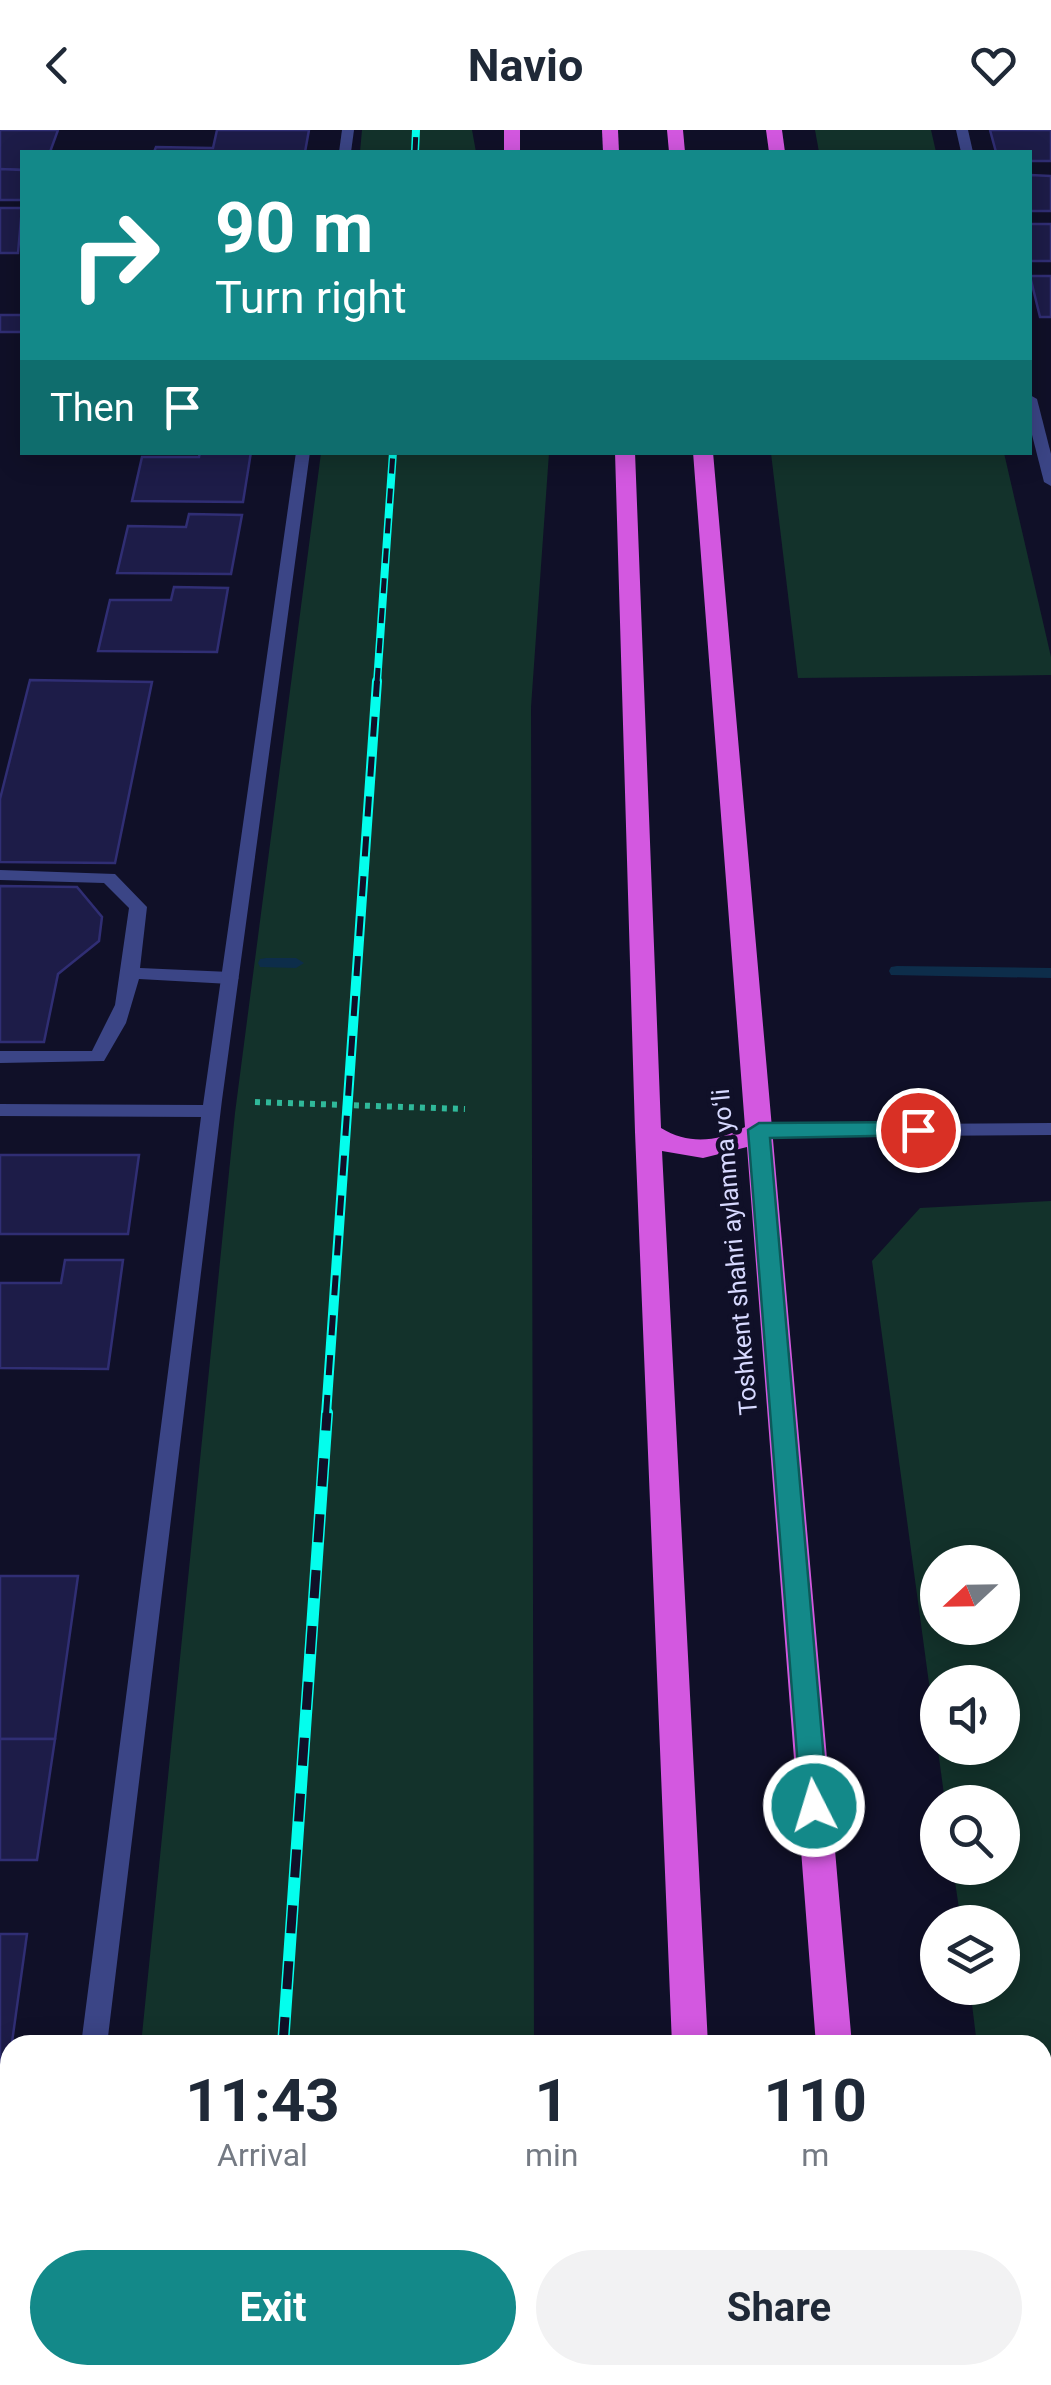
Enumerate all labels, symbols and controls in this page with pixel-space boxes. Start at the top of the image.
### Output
icon: back [30,38,85,93]
icon: heart [966,38,1021,93]
text: Navio [468,39,583,92]
text: 90 m [215,187,373,269]
icon: right [50,190,180,320]
text: Turn right [215,271,407,324]
icon: arrive [155,380,210,435]
text: Then [50,386,135,430]
street label: Toshkent shahri aylanma yoʻli [706,1088,763,1416]
pin [876,1088,961,1173]
icon: arrive [891,1103,946,1158]
north arrow [920,1545,1020,1645]
map controls [920,1545,1020,2005]
button: sound [920,1665,1020,1765]
position arrow [762,1754,866,1858]
button: search [920,1785,1020,1885]
button: layers [920,1905,1020,2005]
text: 11:43 [185,2065,340,2136]
text: 1 [534,2065,569,2136]
text: 110 [764,2065,867,2136]
text: Arrival [217,2136,308,2174]
text: min [525,2136,578,2174]
text: m [801,2136,829,2174]
button: Exit [30,2250,516,2365]
button: Share [536,2250,1022,2365]

